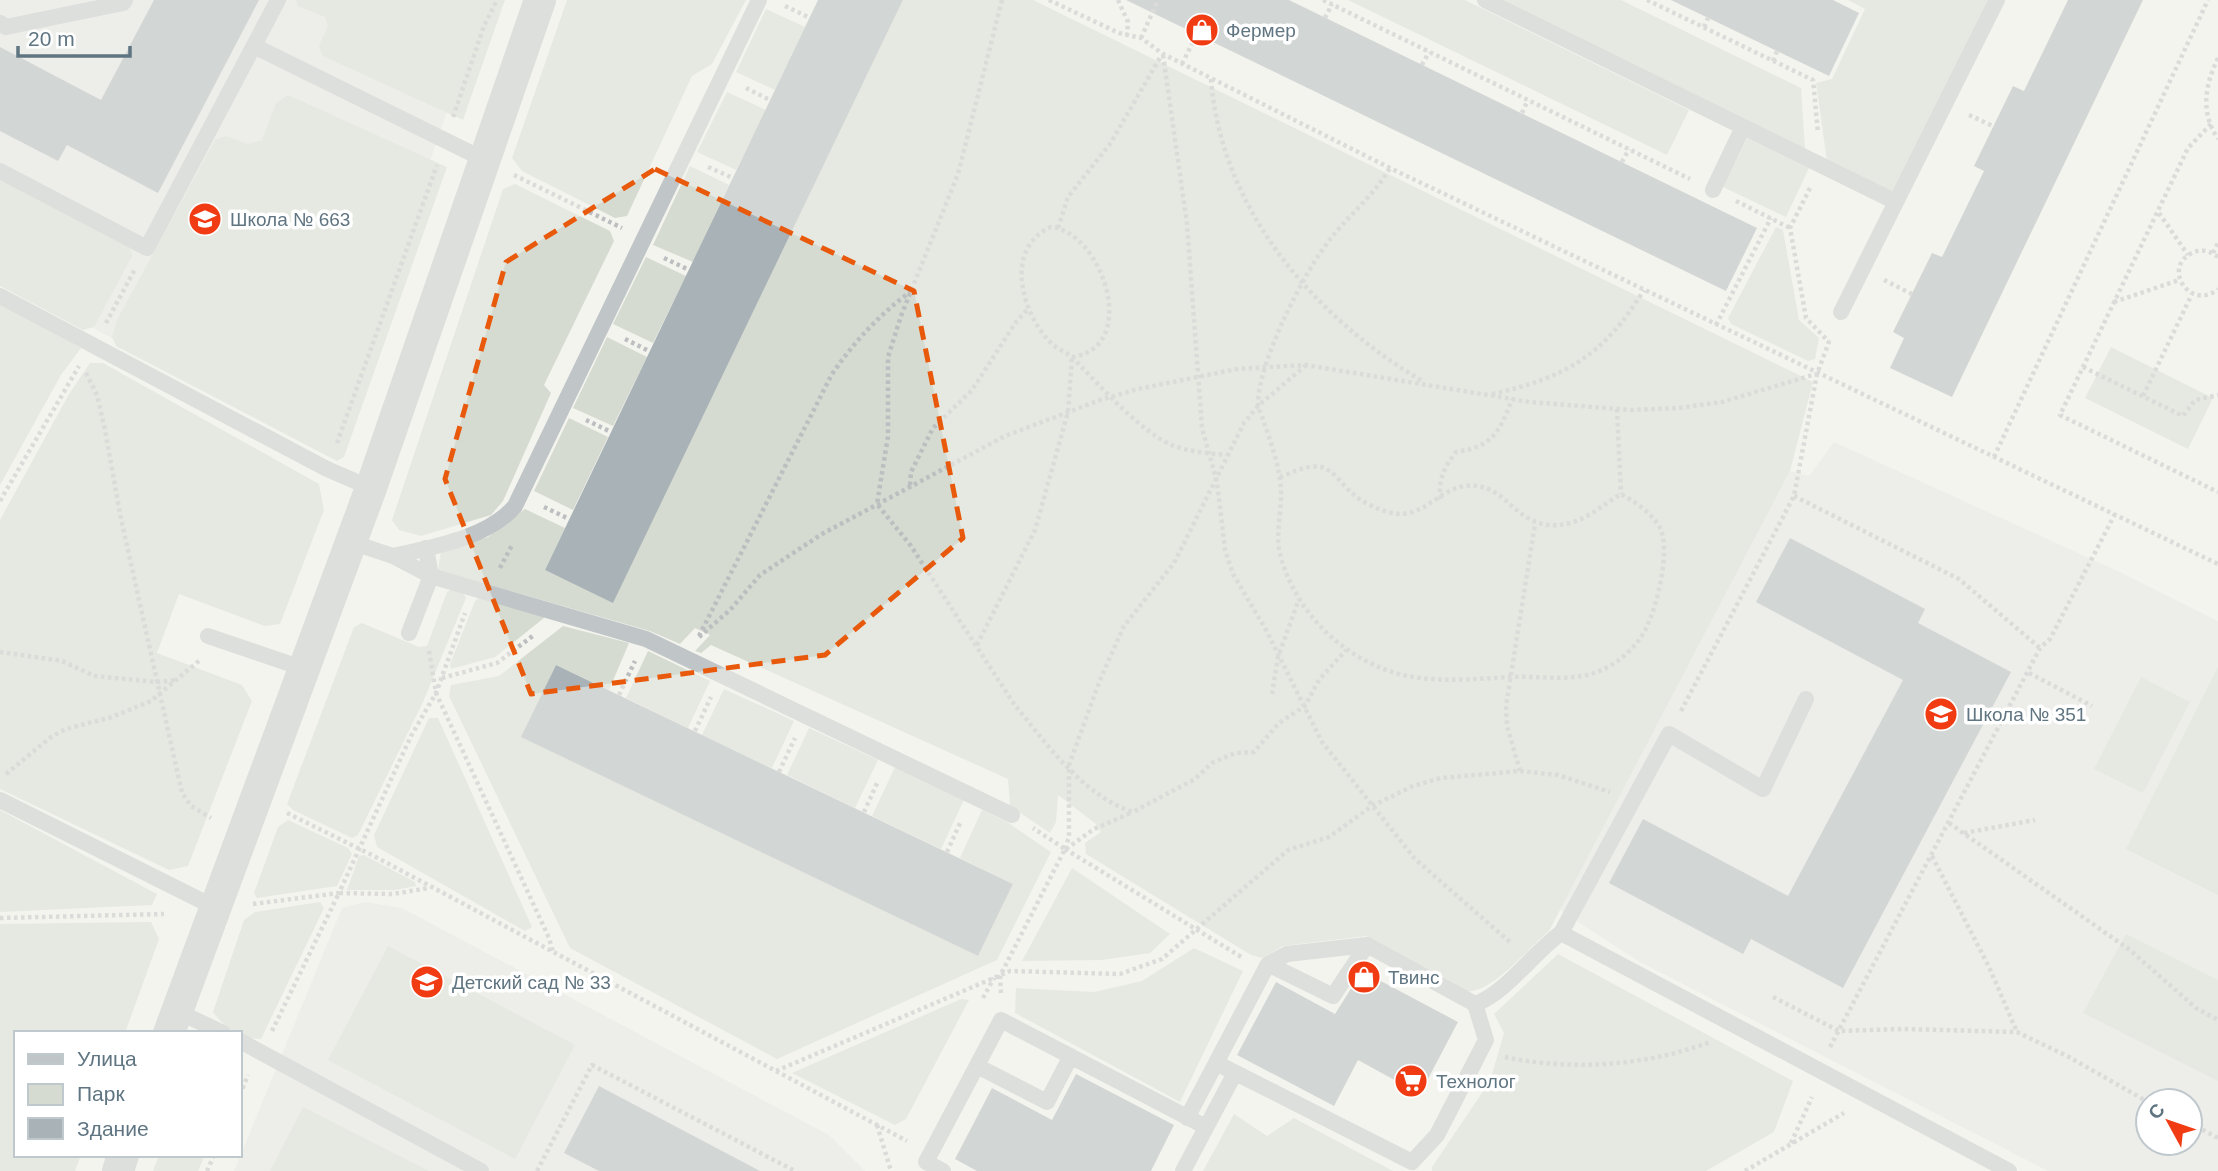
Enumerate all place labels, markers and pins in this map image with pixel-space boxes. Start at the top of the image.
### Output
shop icon: Фермер [1183,11,1221,49]
place label: Фермер [1226,20,1296,41]
school or university icon: Школа № 663 [186,200,224,238]
place label: Школа № 663 [230,209,350,230]
school or university icon: Школа № 351 [1922,695,1960,733]
place label: Школа № 351 [1966,704,2086,725]
shop icon: Твинс [1345,958,1383,996]
school or university icon: Детский сад № 33 [408,963,446,1001]
place label: Твинс [1388,967,1439,988]
place label: Детский сад № 33 [452,972,611,993]
supermarket icon: Технолог [1392,1062,1430,1100]
place label: Технолог [1436,1071,1516,1092]

